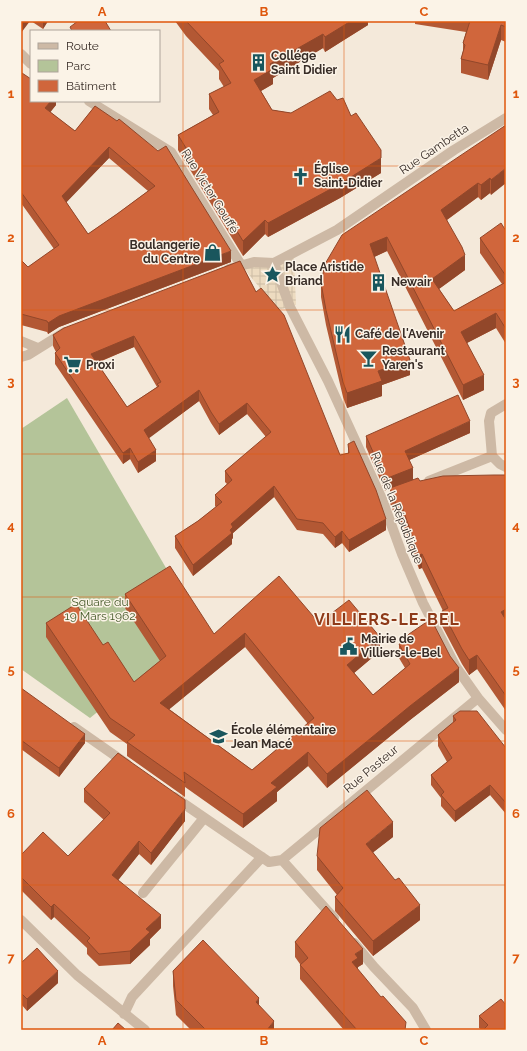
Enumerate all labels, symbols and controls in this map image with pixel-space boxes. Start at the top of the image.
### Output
text: A [98,4,107,19]
text: B [260,4,269,19]
text: C [420,4,429,19]
legend [30,30,160,102]
text: Route [66,39,99,53]
place label: Collége Saint Didier [271,49,338,77]
building icon: Collége Saint Didier [248,53,268,73]
text: Parc [66,59,91,73]
text: Bâtiment [66,79,116,93]
text: 1 [8,86,15,101]
text: 1 [513,86,520,101]
street label: Rue Gambetta [397,121,471,177]
street label: Rue Victor Gouffé [178,146,242,236]
place label: Église Saint-Didier [314,161,383,190]
church icon: Église Saint-Didier [291,166,311,186]
text: 2 [7,230,15,245]
text: 2 [512,230,520,245]
place label: Boulangerie du Centre [130,238,200,266]
shop icon: Boulangerie du Centre [203,242,223,262]
place label: Place Aristide Briand [285,260,364,288]
place icon: Place Aristide Briand [262,264,282,284]
building icon: Newair [368,272,388,292]
place label: Newair [391,275,432,289]
restaurant icon: Café de l'Avenir [332,324,352,344]
place label: Café de l'Avenir [355,327,445,341]
place label: Restaurant Yaren's [382,344,445,372]
bar icon: Restaurant Yaren's [359,348,379,368]
supermarket icon: Proxi [63,355,83,375]
place label: Proxi [86,358,114,372]
text: 3 [7,374,15,389]
text: 3 [512,374,520,389]
street label: Rue de la République [368,450,426,566]
text: 4 [7,518,15,533]
text: 4 [512,518,520,533]
park label: Square du 19 Mars 1962 [65,595,135,623]
district label: VILLIERS-LE-BEL [314,610,460,629]
place label: Mairie de Villiers-le-Bel [361,632,441,660]
public building icon: Mairie de Villiers-le-Bel [338,636,358,656]
text: 5 [7,662,15,677]
text: 5 [512,662,520,677]
place label: École élémentaire Jean Macé [231,722,336,751]
school or university icon: École élémentaire Jean Macé [208,727,228,747]
street label: Rue Pasteur [341,742,402,796]
text: 6 [7,806,15,821]
text: 6 [512,806,520,821]
text: 7 [7,950,15,965]
text: 7 [512,950,520,965]
text: A [98,1033,107,1048]
text: B [260,1033,269,1048]
text: C [420,1033,429,1048]

